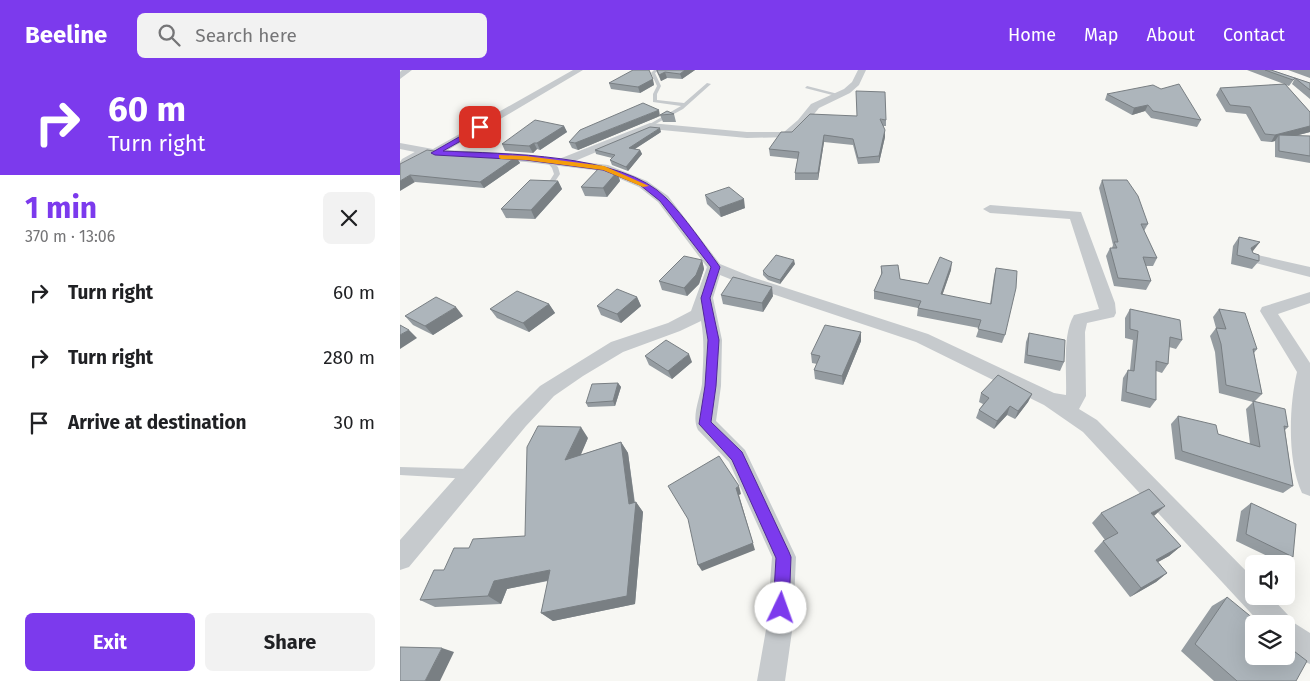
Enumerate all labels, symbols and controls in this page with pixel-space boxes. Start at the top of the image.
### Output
search box [137,13,487,58]
text: Beeline [25,21,107,49]
icon: search [155,21,183,49]
text: Search here [195,24,297,47]
text: Home [1008,24,1056,46]
text: Map [1084,24,1118,46]
text: About [1146,24,1195,46]
text: Contact [1223,24,1285,46]
text: 60 m [108,88,186,130]
icon: right [25,90,90,155]
pin [459,106,501,148]
icon: arrive [466,113,494,141]
text: Turn right [108,130,205,157]
text: 1 min [25,190,97,226]
button: close [323,192,375,244]
text: 370 m · 13:06 [25,227,115,246]
icon: right [25,279,53,307]
text: Turn right [68,281,153,304]
text: 60 m [333,281,375,304]
icon: right [25,344,53,372]
text: Turn right [68,346,153,369]
text: 280 m [323,346,375,369]
icon: arrive [25,409,53,437]
text: Arrive at destination [68,411,247,434]
text: 30 m [334,411,375,434]
map controls [1245,555,1295,665]
button: sound [1245,555,1295,605]
position arrow [754,581,806,633]
button: Exit [25,613,195,671]
button: Share [205,613,375,671]
button: layers [1245,615,1295,665]

